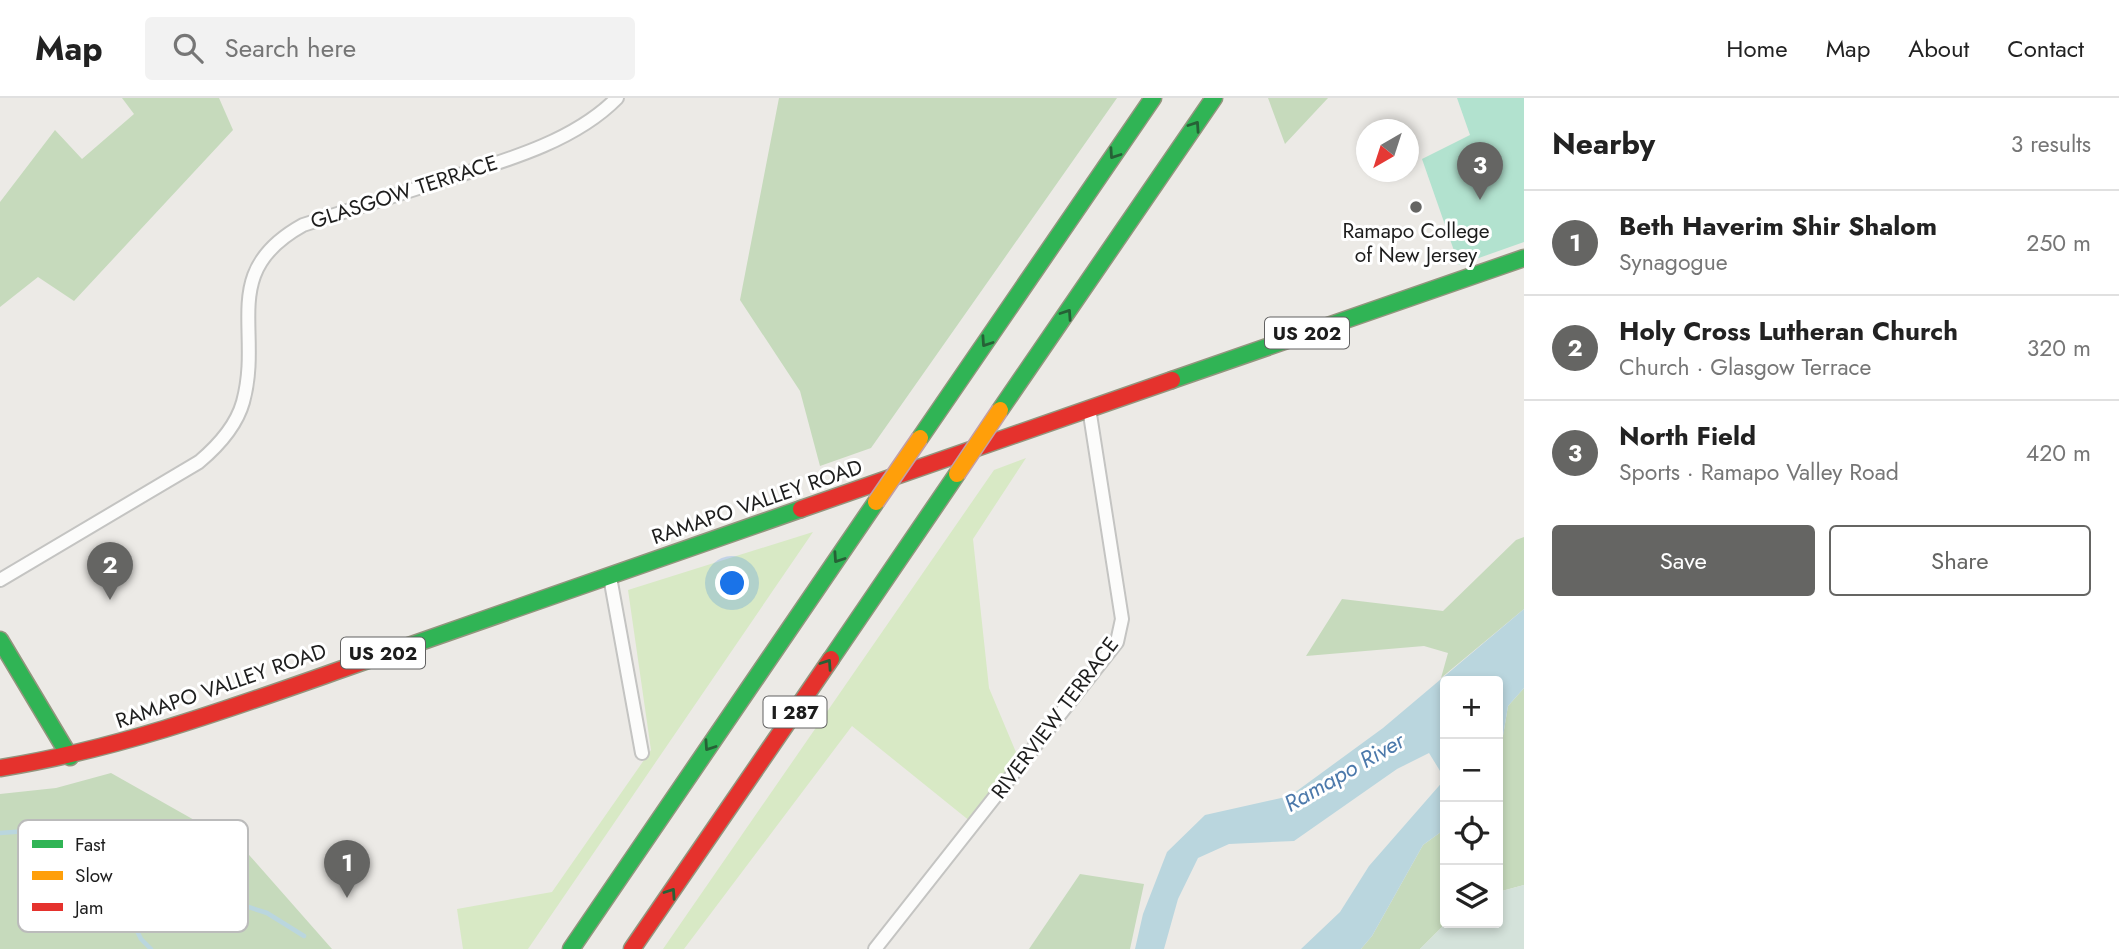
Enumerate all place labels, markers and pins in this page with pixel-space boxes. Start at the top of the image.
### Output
pin: 3 [1457,142,1503,200]
marker: Ramapo College of New Jersey [1408,199,1424,215]
place label: Ramapo College of New Jersey [1342,216,1490,270]
pin: 2 [87,542,133,600]
pin: 1 [324,840,370,898]

